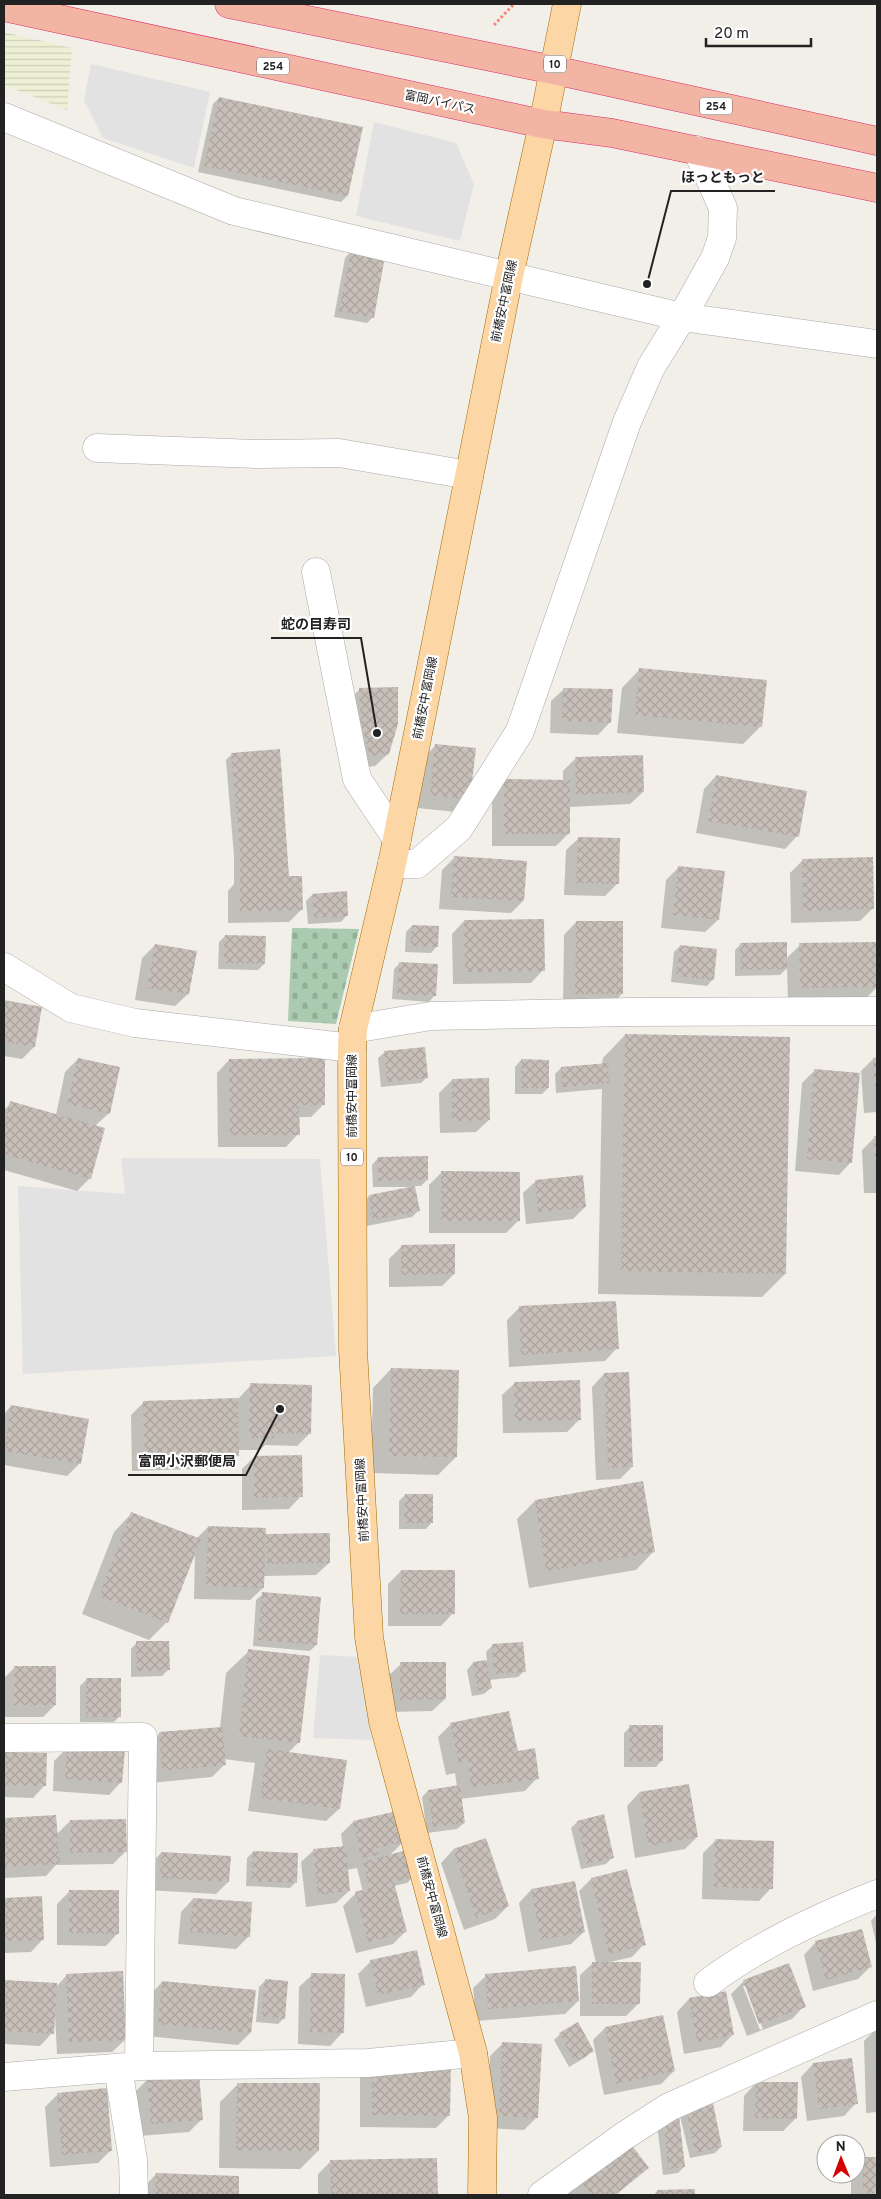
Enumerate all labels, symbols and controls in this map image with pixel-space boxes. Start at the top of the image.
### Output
scale bar [706,15,811,47]
text: 20 m [714,25,749,44]
road number: 10 [544,56,566,72]
road number: 254 [257,58,289,74]
street label: 富岡バイパス [403,88,477,118]
road number: 254 [700,98,732,114]
callout: ほっともっと [671,162,775,191]
text: ほっともっと [681,170,765,187]
street label: 前橋安中富岡線 [488,258,522,344]
callout: 蛇の目寿司 [271,609,361,638]
text: 蛇の目寿司 [281,616,351,634]
street label: 前橋安中富岡線 [410,655,442,741]
street label: 前橋安中富岡線 [345,1054,361,1138]
road number: 10 [341,1148,363,1166]
callout: 富岡小沢郵便局 [128,1446,246,1475]
text: 富岡小沢郵便局 [138,1454,236,1471]
street label: 前橋安中富岡線 [353,1458,373,1542]
street label: 前橋安中富岡線 [412,1855,450,1940]
north arrow [816,2134,866,2184]
text: N [836,2139,846,2156]

